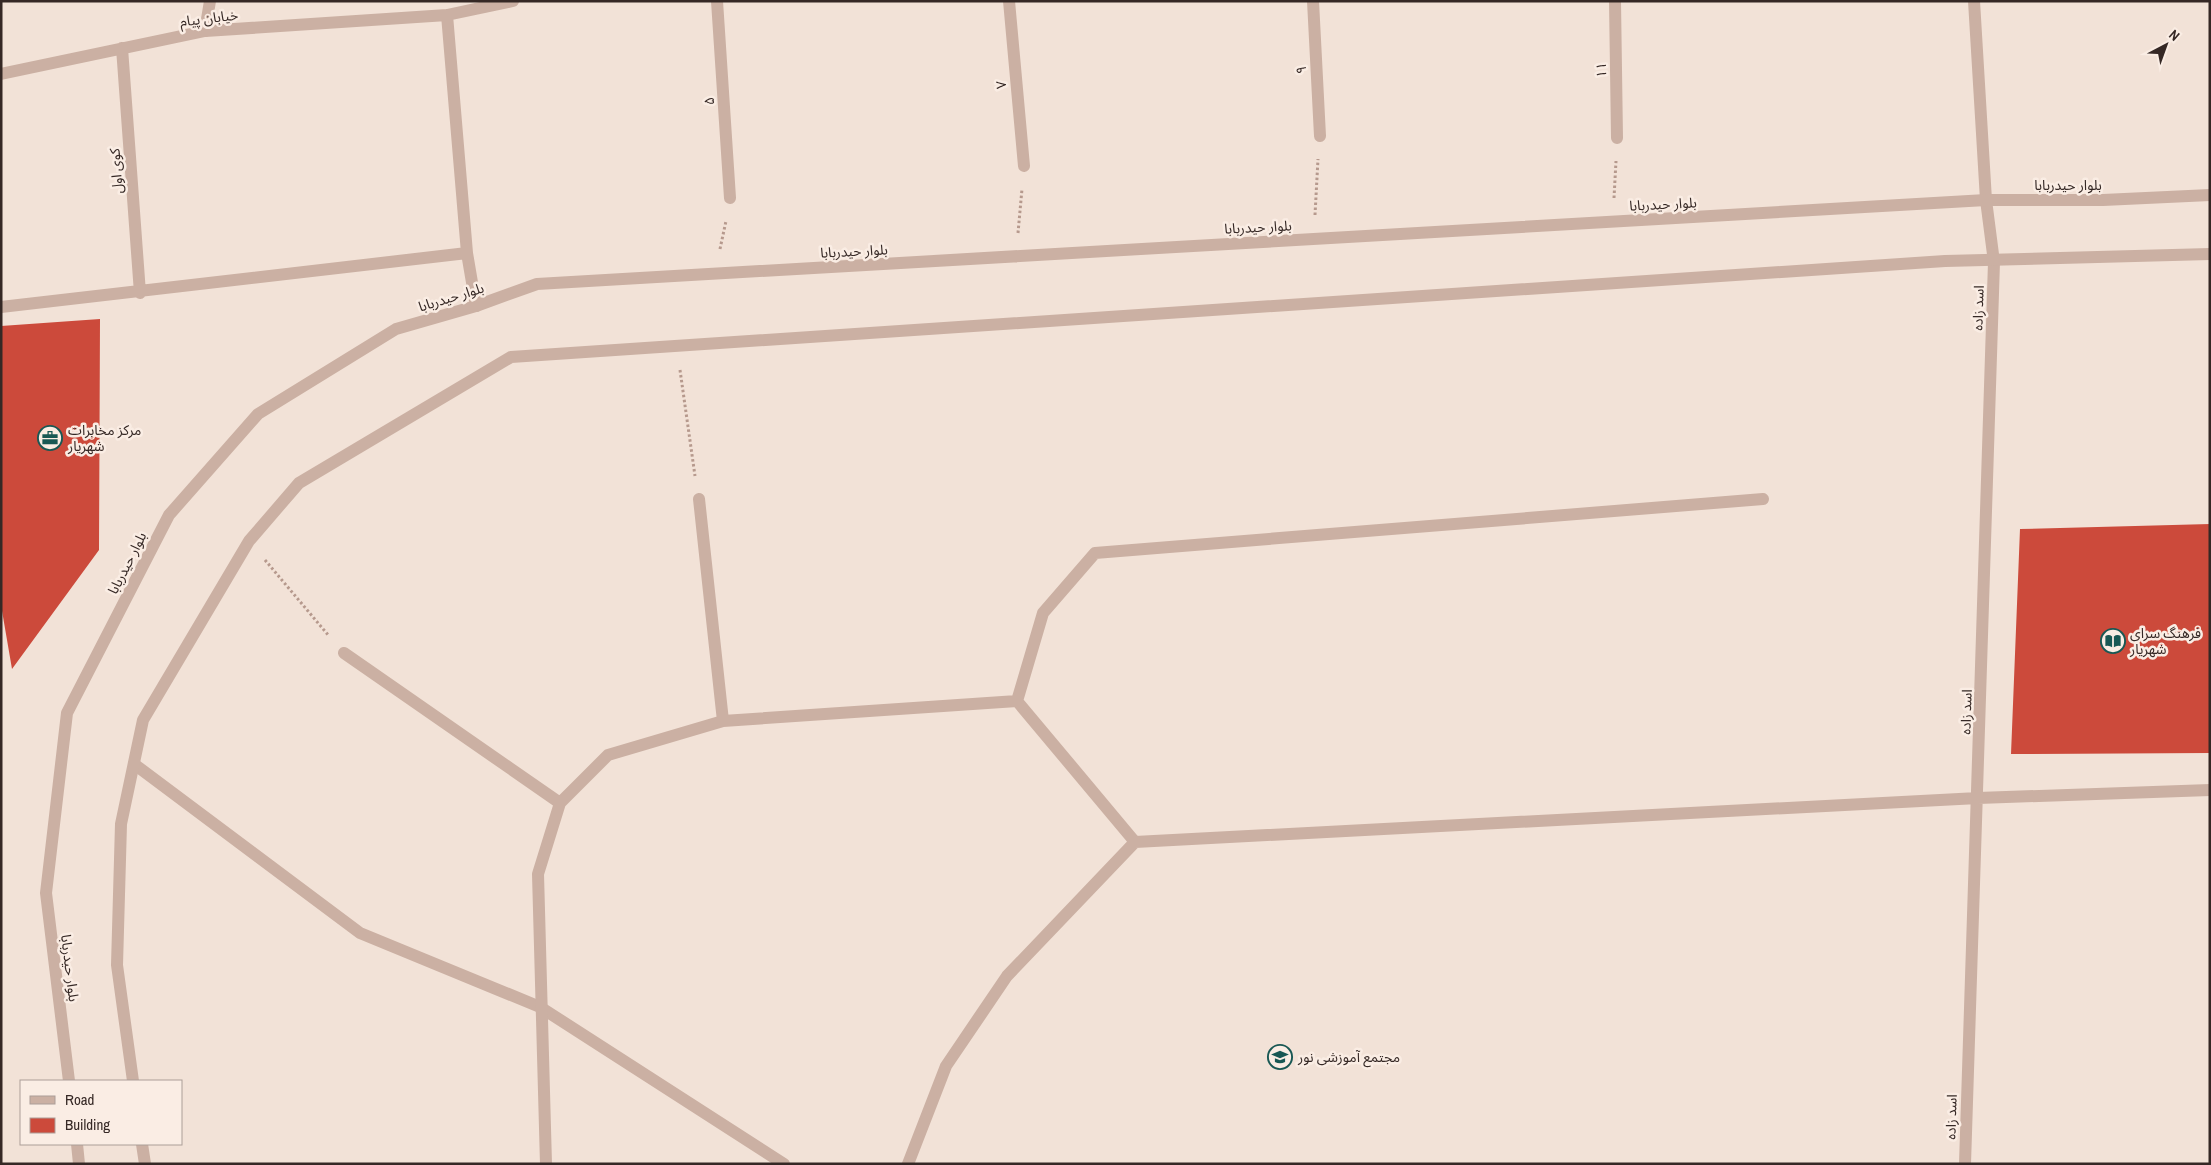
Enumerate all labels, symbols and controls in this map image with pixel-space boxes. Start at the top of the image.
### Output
street label: خیابان پیام [179,6,239,32]
north arrow [2141,20,2191,70]
text: N [2165,26,2184,45]
street label: ۱۱ [1592,62,1610,78]
street label: ۹ [1292,66,1310,74]
street label: ۷ [992,80,1010,90]
street label: ۵ [700,96,718,106]
street label: کوی اول [105,147,127,194]
street label: بلوار حیدربابا [2034,176,2102,194]
street label: بلوار حیدربابا [1629,193,1697,215]
street label: بلوار حیدربابا [1224,216,1292,238]
street label: بلوار حیدربابا [820,240,888,262]
street label: بلوار حیدربابا [416,278,486,315]
street label: اسد زاده [1968,285,1988,331]
place label: مرکز مخابرات شهریار [67,421,141,455]
office icon: مرکز مخابرات شهریار [37,425,63,451]
street label: بلوار حیدربابا [104,529,150,597]
place label: فرهنگ سرای شهریار [2129,624,2201,658]
library icon: فرهنگ سرای شهریار [2100,628,2126,654]
street label: اسد زاده [1956,689,1976,735]
street label: بلوار حیدربابا [57,933,83,1003]
school or university icon: مجتمع آموزشی نور [1267,1044,1293,1070]
place label: مجتمع آموزشی نور [1297,1048,1400,1068]
legend [20,1080,182,1145]
text: Road [65,1089,94,1110]
street label: اسد زاده [1941,1094,1961,1140]
text: Building [65,1114,110,1135]

